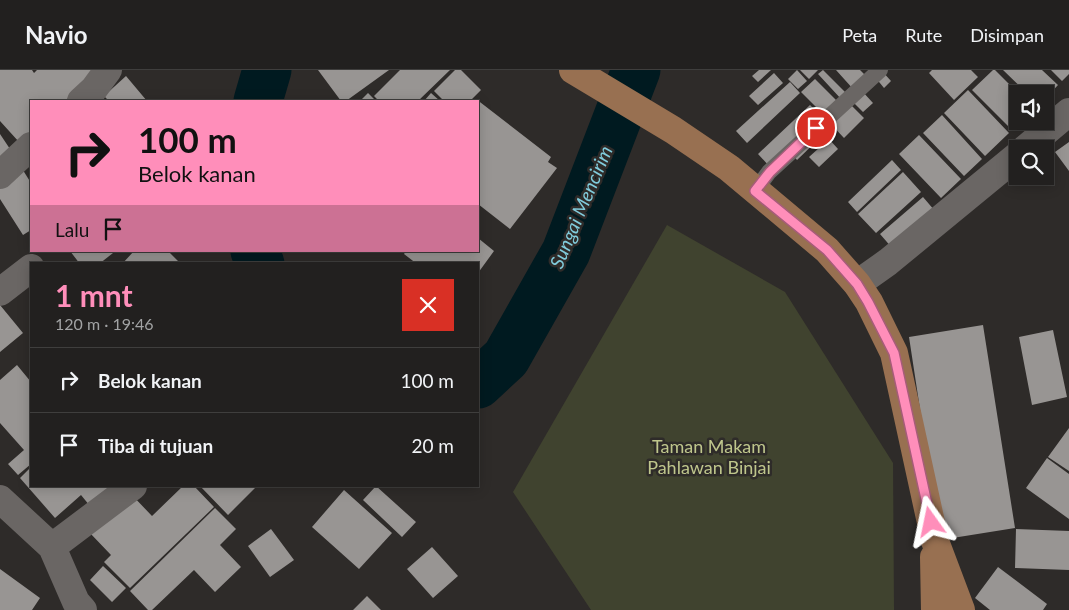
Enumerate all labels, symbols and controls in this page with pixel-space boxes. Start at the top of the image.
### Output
text: Navio [25,20,88,49]
text: Peta [842,24,877,46]
text: Rute [905,24,942,46]
text: Disimpan [970,24,1044,46]
map controls [1009,85,1054,185]
button: sound [1009,85,1054,130]
pin [795,107,837,149]
icon: arrive [802,114,830,142]
text: 100 m [138,118,237,160]
icon: right [55,120,120,185]
button: search [1009,140,1054,185]
water label: Sungai Mencirim [544,142,617,272]
text: Belok kanan [138,160,256,187]
icon: arrive [99,215,127,243]
text: Lalu [55,218,89,241]
text: 1 mnt [55,277,133,313]
button: close [402,279,454,331]
text: 120 m · 19:46 [55,314,154,333]
icon: right [55,366,83,394]
text: Belok kanan [98,369,202,392]
text: 100 m [400,369,454,392]
icon: arrive [55,431,83,459]
text: Tiba di tujuan [98,434,213,457]
text: 20 m [411,434,454,457]
park label: Taman Makam Pahlawan Binjai [647,435,771,478]
position arrow [904,495,956,547]

